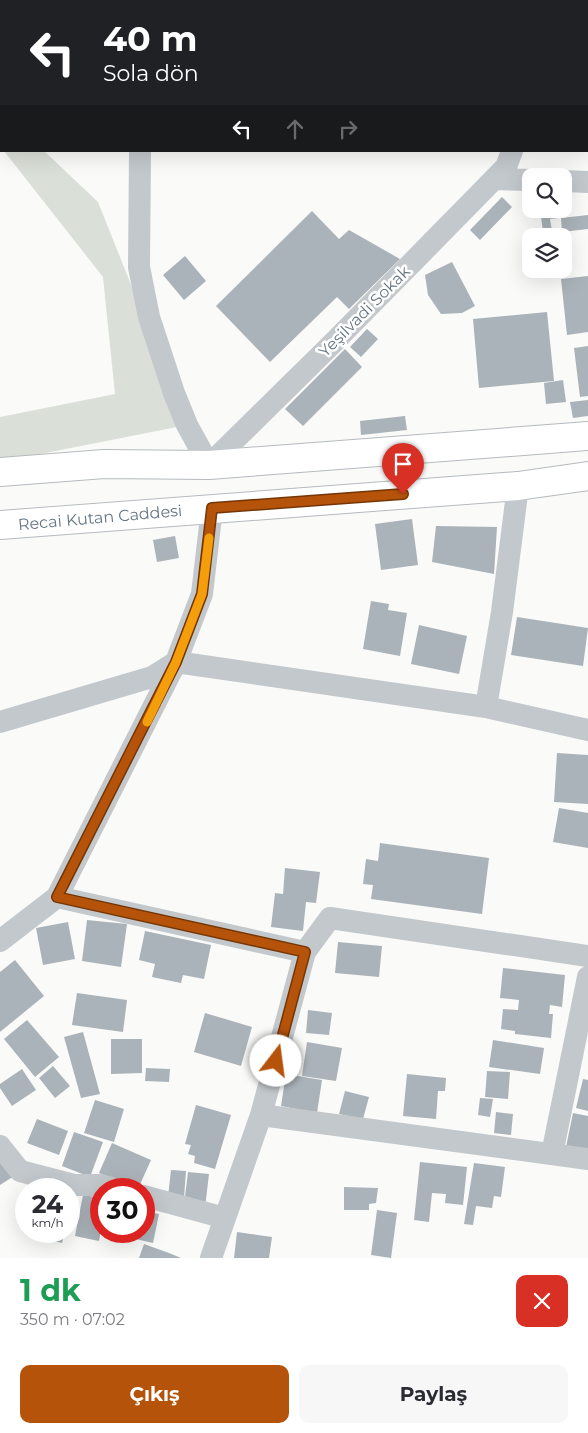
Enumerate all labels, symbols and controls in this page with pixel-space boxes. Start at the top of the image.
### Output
text: 40 m [103,17,198,60]
icon: left [20,20,85,85]
text: Sola dön [103,60,199,87]
icon: left [228,115,256,143]
icon: ahead [281,115,309,143]
icon: right [334,115,362,143]
map controls [522,168,572,278]
button: search [522,168,572,218]
button: layers [522,228,572,278]
street label: Yeşilvadi Sokak [315,262,414,361]
pin [382,443,424,494]
icon: arrive [389,450,417,478]
street label: Recai Kutan Caddesi [17,501,183,534]
position arrow [249,1034,301,1086]
speed limit sign: 30 [90,1178,155,1243]
text: 24 [32,1189,63,1219]
text: km/h [31,1215,64,1230]
text: 1 dk [20,1272,81,1309]
button: close [516,1275,568,1327]
text: 350 m · 07:02 [20,1310,125,1329]
button: Çıkış [20,1365,289,1423]
button: Paylaş [299,1365,568,1423]

